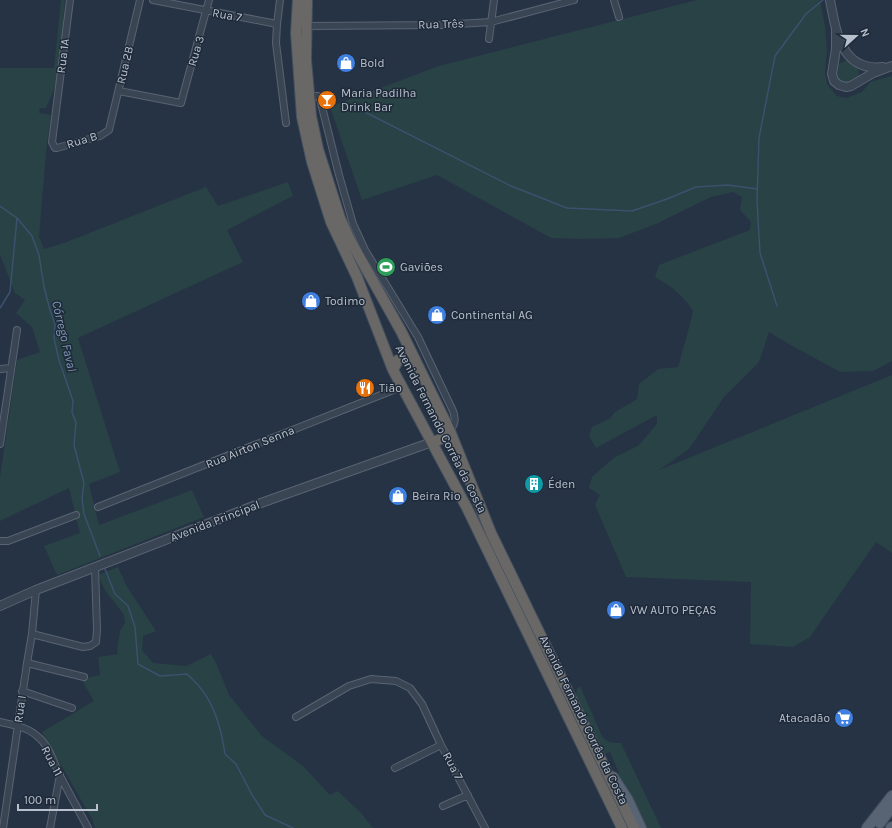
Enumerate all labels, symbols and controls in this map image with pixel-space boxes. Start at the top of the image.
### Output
street label: Rua 7 [211,6,243,25]
street label: Rua Três [418,16,464,32]
north arrow [836,16,876,56]
text: N [857,27,872,39]
street label: Rua 3 [185,34,207,68]
street label: Rua 1A [54,38,72,74]
street label: Rua 2B [114,45,136,85]
shop icon: Bold [335,52,357,74]
place label: Bold [360,56,385,70]
place label: Maria Padilha Drink Bar [341,86,416,114]
bar icon: Maria Padilha Drink Bar [316,89,338,111]
street label: Rua B [65,129,99,151]
sports icon: Gaviões [375,256,397,278]
place label: Gaviões [400,260,443,274]
shop icon: Todimo [300,290,322,312]
place label: Todimo [325,294,365,308]
water label: Córrego Faval [49,299,80,373]
shop icon: Continental AG [426,304,448,326]
place label: Continental AG [451,308,533,322]
street label: Avenida Fernando Corrêa da Costa [392,343,490,515]
restaurant icon: Tião [354,377,376,399]
place label: Tião [379,381,402,395]
street label: Rua Airton Senna [204,423,296,471]
building icon: Éden [523,473,545,495]
place label: Éden [548,476,575,491]
shop icon: Beira Rio [387,485,409,507]
place label: Beira Rio [412,489,460,503]
street label: Avenida Principal [168,497,262,545]
shop icon: VW AUTO PEÇAS [605,599,627,621]
place label: VW AUTO PEÇAS [630,603,717,617]
street label: Avenida Fernando Corrêa da Costa [537,633,631,807]
street label: Rua I [11,694,29,724]
supermarket icon: Atacadão [833,707,855,729]
place label: Atacadão [779,711,830,725]
street label: Rua 11 [38,744,66,778]
street label: Rua 7 [440,750,466,783]
scale bar [18,786,97,812]
text: 100 m [24,793,56,807]

